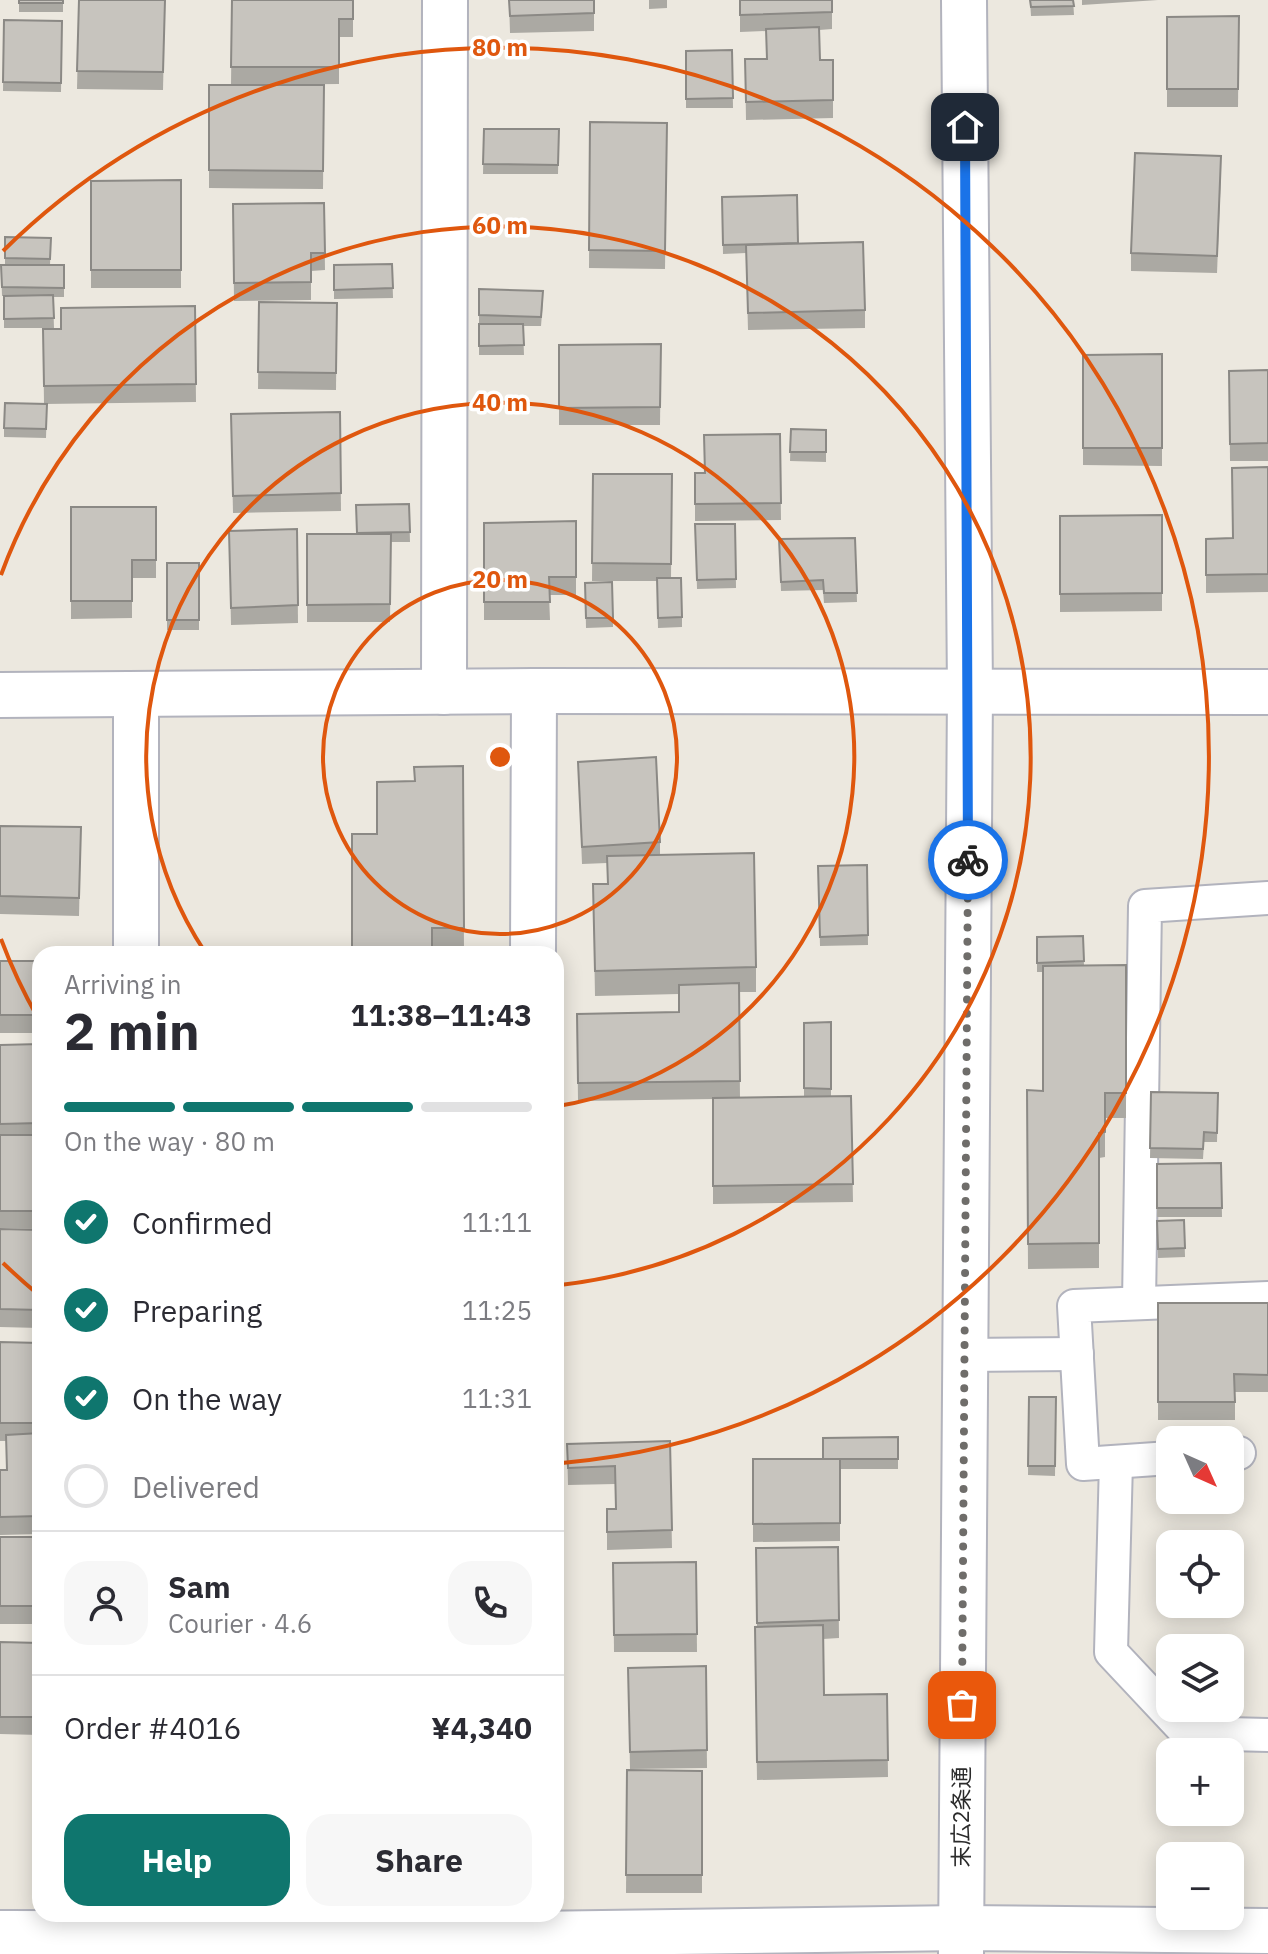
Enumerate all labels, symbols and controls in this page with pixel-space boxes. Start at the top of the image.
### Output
text: 80 m [472,31,528,63]
pin [931,93,999,161]
icon: home [943,105,987,149]
text: 60 m [472,209,528,241]
text: 40 m [472,386,528,418]
text: 20 m [472,563,528,595]
centre of rings [486,743,514,771]
courier [928,820,1008,900]
icon: bike [946,838,990,882]
text: Arriving in [64,967,181,1001]
text: 11:38–11:43 [351,995,532,1034]
text: 2 min [64,997,200,1064]
text: On the way · 80 m [64,1124,275,1158]
icon: check [64,1200,108,1244]
text: Confirmed [132,1203,273,1242]
text: 11:11 [462,1205,532,1239]
icon: check [64,1288,108,1332]
text: Preparing [132,1291,262,1330]
text: 11:25 [462,1293,532,1327]
icon: check [64,1376,108,1420]
text: On the way [132,1379,282,1418]
text: 11:31 [462,1381,532,1415]
north arrow [1156,1426,1244,1514]
map controls [1156,1426,1244,1930]
text: Delivered [132,1467,260,1506]
button: locate [1156,1530,1244,1618]
button: person [64,1561,148,1645]
button: phone [448,1561,532,1645]
text: Sam [168,1567,231,1606]
text: Courier · 4.6 [168,1606,312,1640]
button: layers [1156,1634,1244,1722]
pin [928,1671,996,1739]
icon: bag [940,1683,984,1727]
text: Order #4016 [64,1708,241,1747]
text: ¥4,340 [431,1708,532,1747]
button: + [1156,1738,1244,1826]
street label: 末広2条通 [946,1766,975,1868]
button: Help [64,1814,290,1906]
button: Share [306,1814,532,1906]
button: − [1156,1842,1244,1930]

